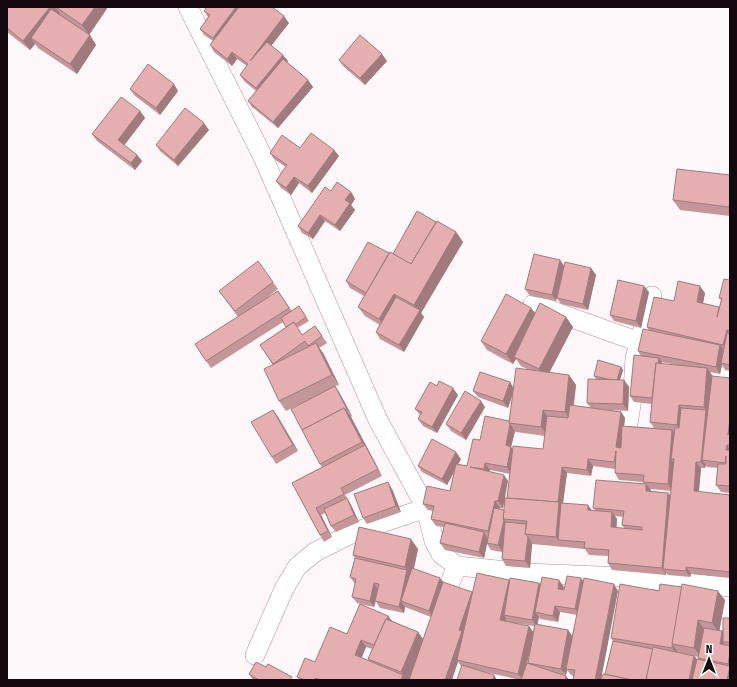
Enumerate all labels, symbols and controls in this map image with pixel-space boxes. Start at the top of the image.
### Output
north arrow [689,639,729,679]
text: N [706,643,712,656]

